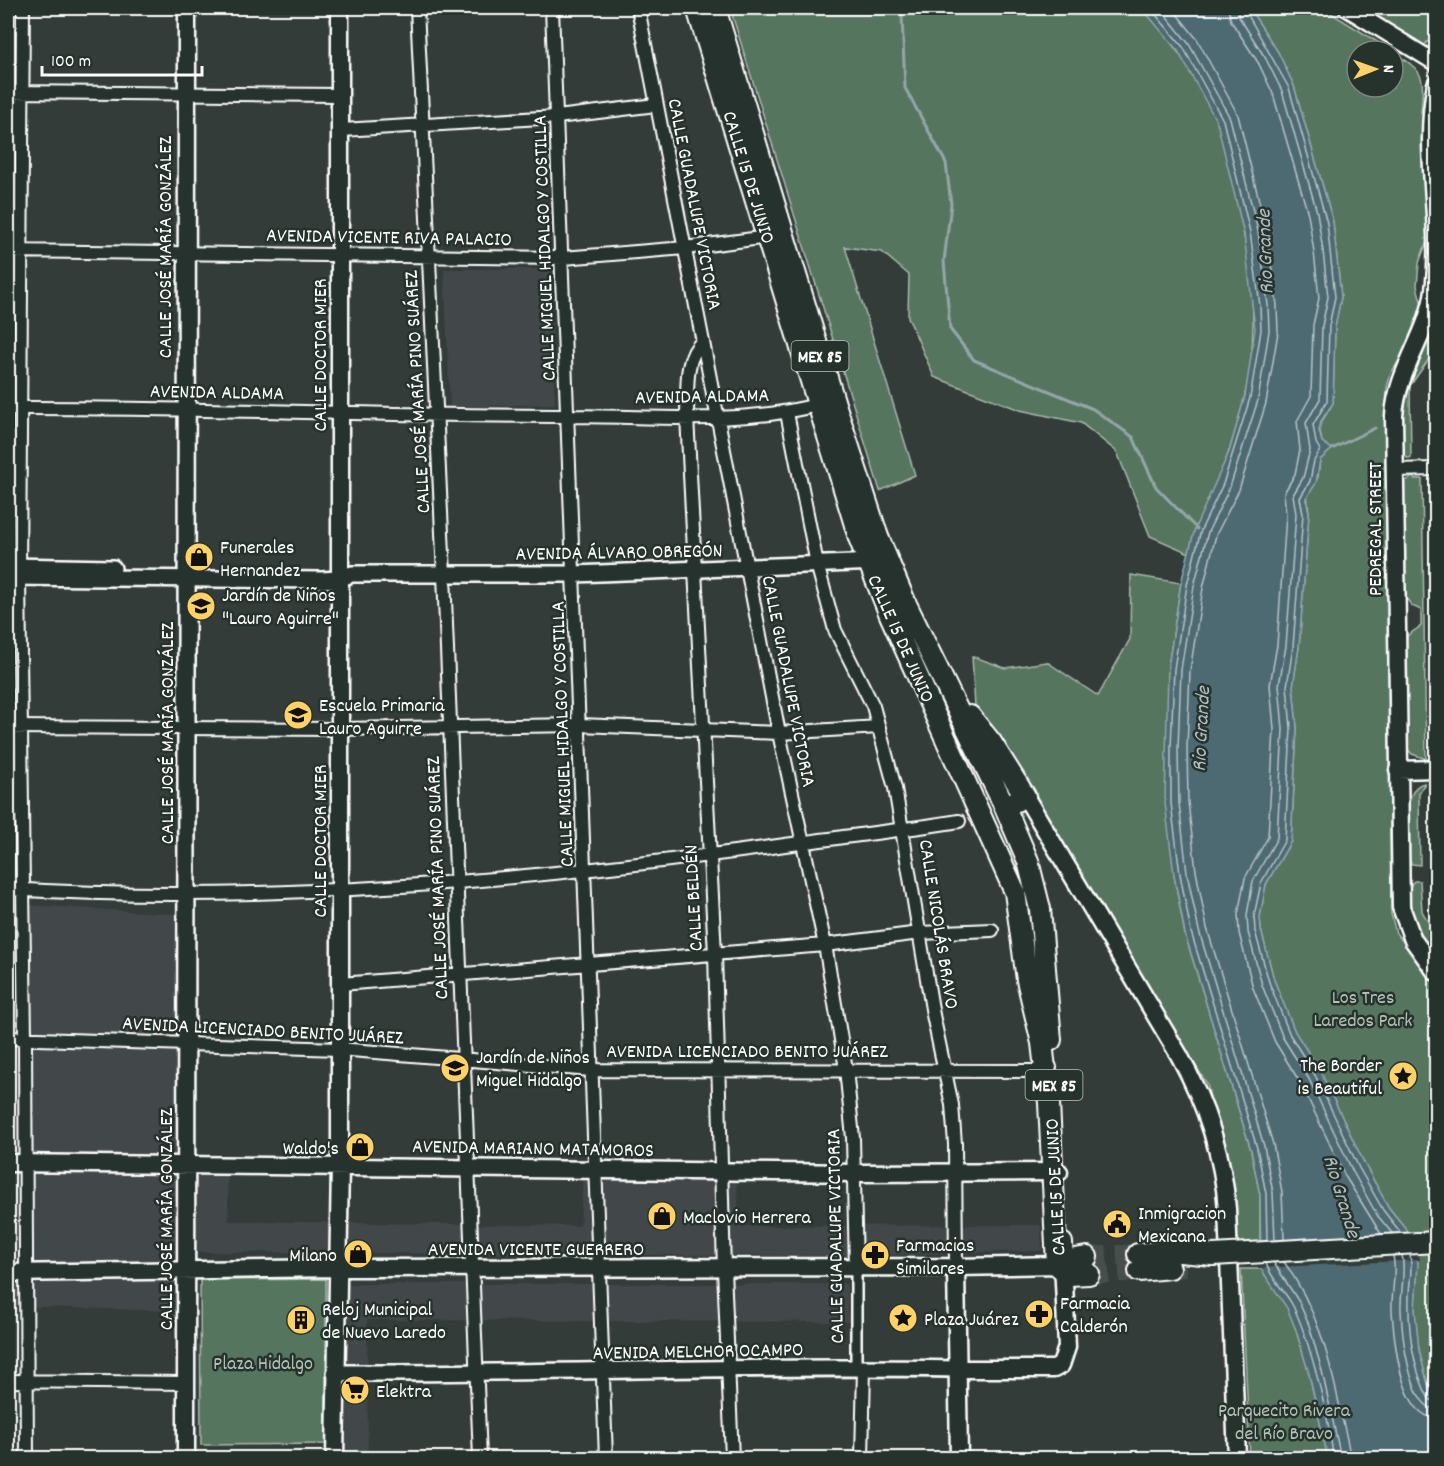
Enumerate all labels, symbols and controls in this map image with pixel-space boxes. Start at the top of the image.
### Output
scale bar [42,39,202,77]
north arrow [1345,39,1405,99]
text: 100 m [51,50,91,75]
text: N [1376,65,1399,73]
street label: CALLE GUADALUPE VICTORIA [659,96,727,313]
street label: CALLE 15 DE JUNIO [714,108,781,248]
street label: CALLE MIGUEL HIDALGO Y COSTILLA [527,114,565,381]
street label: CALLE JOSÉ MARÍA GONZÁLEZ [153,136,181,358]
water label: Rio Grande [1250,207,1283,295]
street label: AVENIDA VICENTE RIVA PALACIO [266,223,512,255]
street label: CALLE JOSÉ MARÍA PINO SUÁREZ [399,269,439,514]
street label: CALLE DOCTOR MIER [308,278,336,432]
road number: MEX 85 [792,341,848,371]
street label: AVENIDA ALDAMA [149,379,285,409]
street label: AVENIDA ALDAMA [635,383,770,413]
street label: PEDREGAL STREET [1363,462,1391,596]
place label: Funerales Hernandez [220,535,300,586]
street label: AVENIDA ÁLVARO OBREGÓN [515,538,723,570]
shop icon: Funerales Hernandez [183,541,215,573]
street label: CALLE 15 DE JUNIO [859,571,940,708]
street label: CALLE GUADALUPE VICTORIA [753,573,821,790]
place label: Jardín de Niños "Lauro Aguirre" [222,583,339,634]
school or university icon: Jardín de Niños "Lauro Aguirre" [185,590,217,622]
street label: CALLE MIGUEL HIDALGO Y COSTILLA [545,600,583,867]
street label: CALLE JOSÉ MARÍA GONZÁLEZ [155,622,183,844]
water label: Rio Grande [1186,684,1220,773]
place label: Escuela Primaria Lauro Aguirre [319,693,445,744]
school or university icon: Escuela Primaria Lauro Aguirre [282,699,314,731]
street label: CALLE JOSÉ MARÍA PINO SUÁREZ [421,756,457,1000]
street label: CALLE DOCTOR MIER [308,764,336,918]
street label: CALLE NICOLÁS BRAVO [910,838,964,1011]
street label: CALLE BELDÉN [678,844,712,952]
park label: Los Tres Laredos Park [1313,985,1413,1036]
street label: AVENIDA LICENCIADO BENITO JUÁREZ [121,1011,404,1053]
street label: AVENIDA LICENCIADO BENITO JUÁREZ [606,1039,888,1067]
place label: Jardín de Niños Miguel Hidalgo [476,1045,590,1096]
school or university icon: Jardín de Niños Miguel Hidalgo [439,1052,471,1084]
place label: The Border is Beautiful [1298,1053,1383,1104]
place icon: The Border is Beautiful [1387,1060,1419,1092]
road number: MEX 85 [1026,1070,1082,1100]
street label: CALLE JOSÉ MARÍA GONZÁLEZ [154,1108,182,1330]
street label: CALLE 15 DE JUNIO [1039,1117,1075,1256]
street label: CALLE GUADALUPE VICTORIA [821,1128,853,1344]
shop icon: Waldo's [344,1131,376,1163]
street label: AVENIDA MARIANO MATAMOROS [412,1134,654,1166]
place label: Waldo's [283,1136,339,1164]
water label: Rio Grande [1313,1152,1367,1244]
shop icon: Maclovio Herrera [646,1200,678,1232]
place label: Inmigracion Mexicana [1138,1201,1226,1252]
place label: Maclovio Herrera [683,1205,811,1233]
public building icon: Inmigracion Mexicana [1101,1208,1133,1240]
place label: Farmacias Similares [896,1233,974,1284]
street label: AVENIDA VICENTE GUERRERO [428,1237,644,1265]
shop icon: Milano [342,1238,374,1270]
pharmacy icon: Farmacias Similares [859,1239,891,1271]
place label: Milano [289,1243,337,1271]
place label: Farmacia Calderón [1060,1291,1131,1342]
place label: Reloj Municipal de Nuevo Laredo [322,1297,446,1348]
pharmacy icon: Farmacia Calderón [1023,1298,1055,1330]
place icon: Plaza Juárez [887,1302,919,1334]
building icon: Reloj Municipal de Nuevo Laredo [285,1304,317,1336]
place label: Plaza Juárez [924,1307,1019,1335]
street label: AVENIDA MELCHOR OCAMPO [592,1337,804,1369]
park label: Plaza Hidalgo [213,1351,313,1379]
supermarket icon: Elektra [339,1374,371,1406]
place label: Elektra [376,1379,432,1407]
park label: Parquecito Rivera del Río Bravo [1218,1398,1351,1449]

